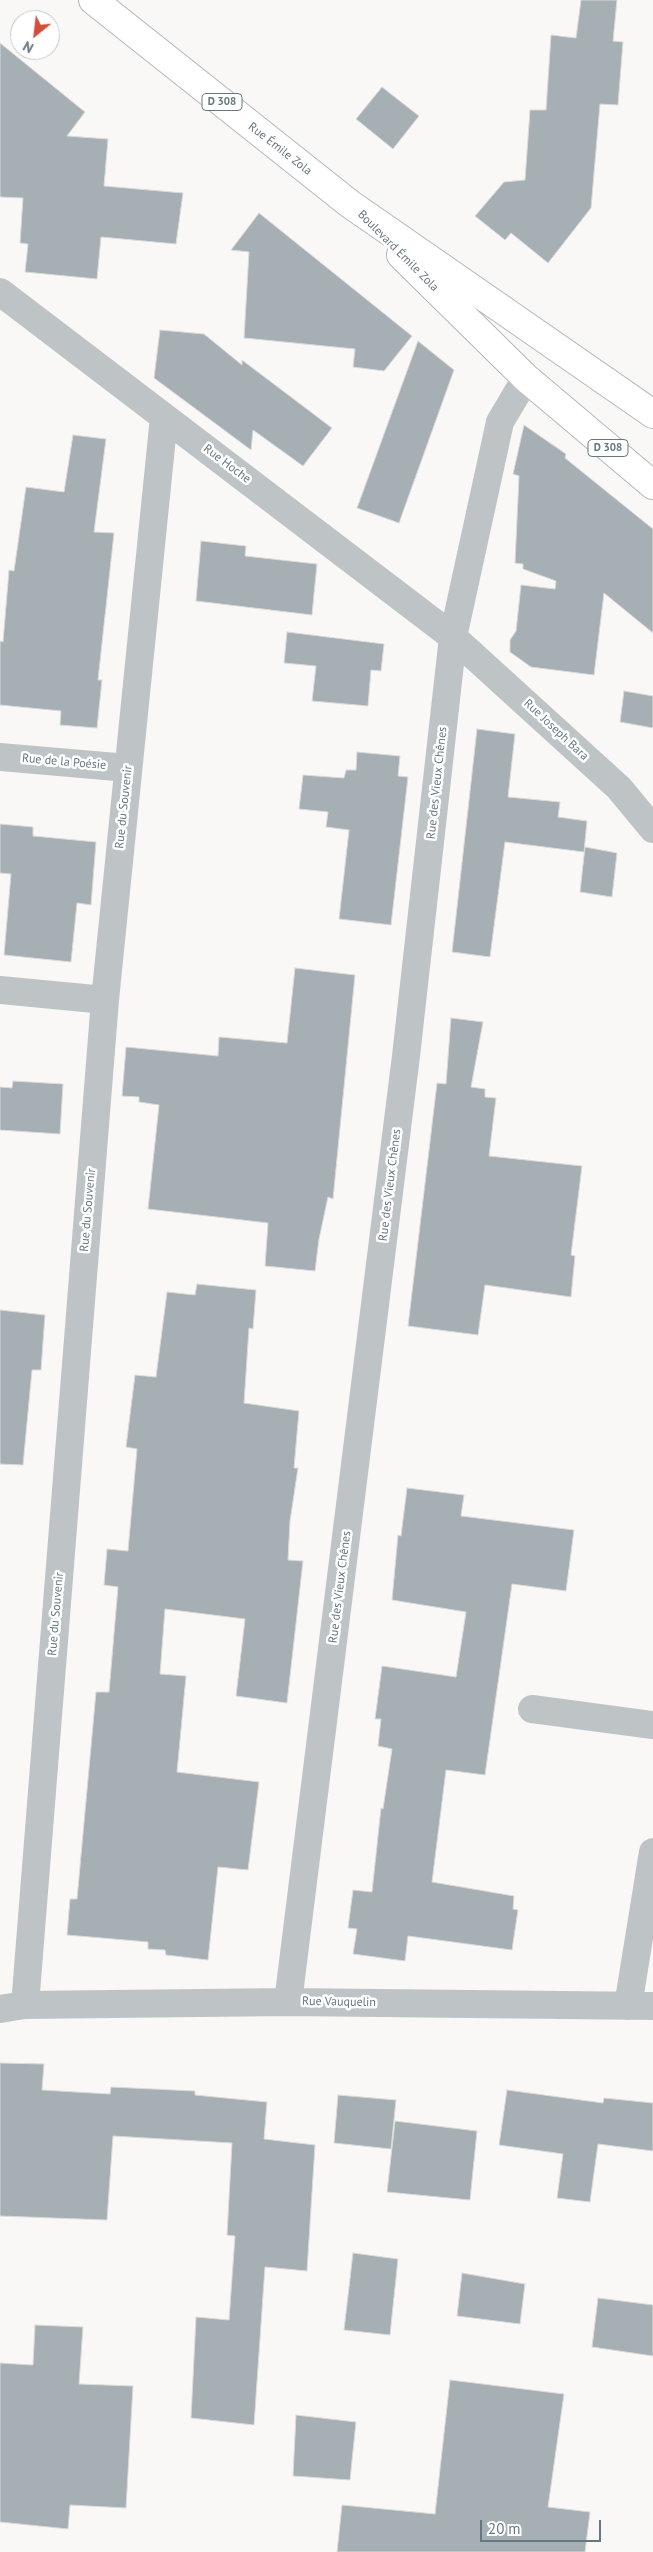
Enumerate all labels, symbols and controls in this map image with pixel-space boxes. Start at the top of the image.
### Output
north arrow [10,10,60,60]
text: N [20,37,37,57]
road number: D 308 [202,94,242,110]
street label: Rue Émile Zola [245,120,315,178]
street label: Boulevard Émile Zola [354,207,442,295]
road number: D 308 [588,439,628,456]
street label: Rue Hoche [201,442,253,486]
street label: Rue Joseph Bara [521,696,591,764]
street label: Rue des Vieux Chênes [424,726,450,840]
street label: Rue de la Poésie [21,751,107,773]
street label: Rue du Souvenir [112,765,136,849]
street label: Rue des Vieux Chênes [376,1128,404,1242]
street label: Rue du Souvenir [77,1168,99,1252]
street label: Rue des Vieux Chênes [326,1530,354,1644]
street label: Rue du Souvenir [45,1572,67,1656]
street label: Rue Vauquelin [302,1994,376,2010]
scale bar [483,2510,604,2542]
text: 20 m [488,2519,521,2538]

